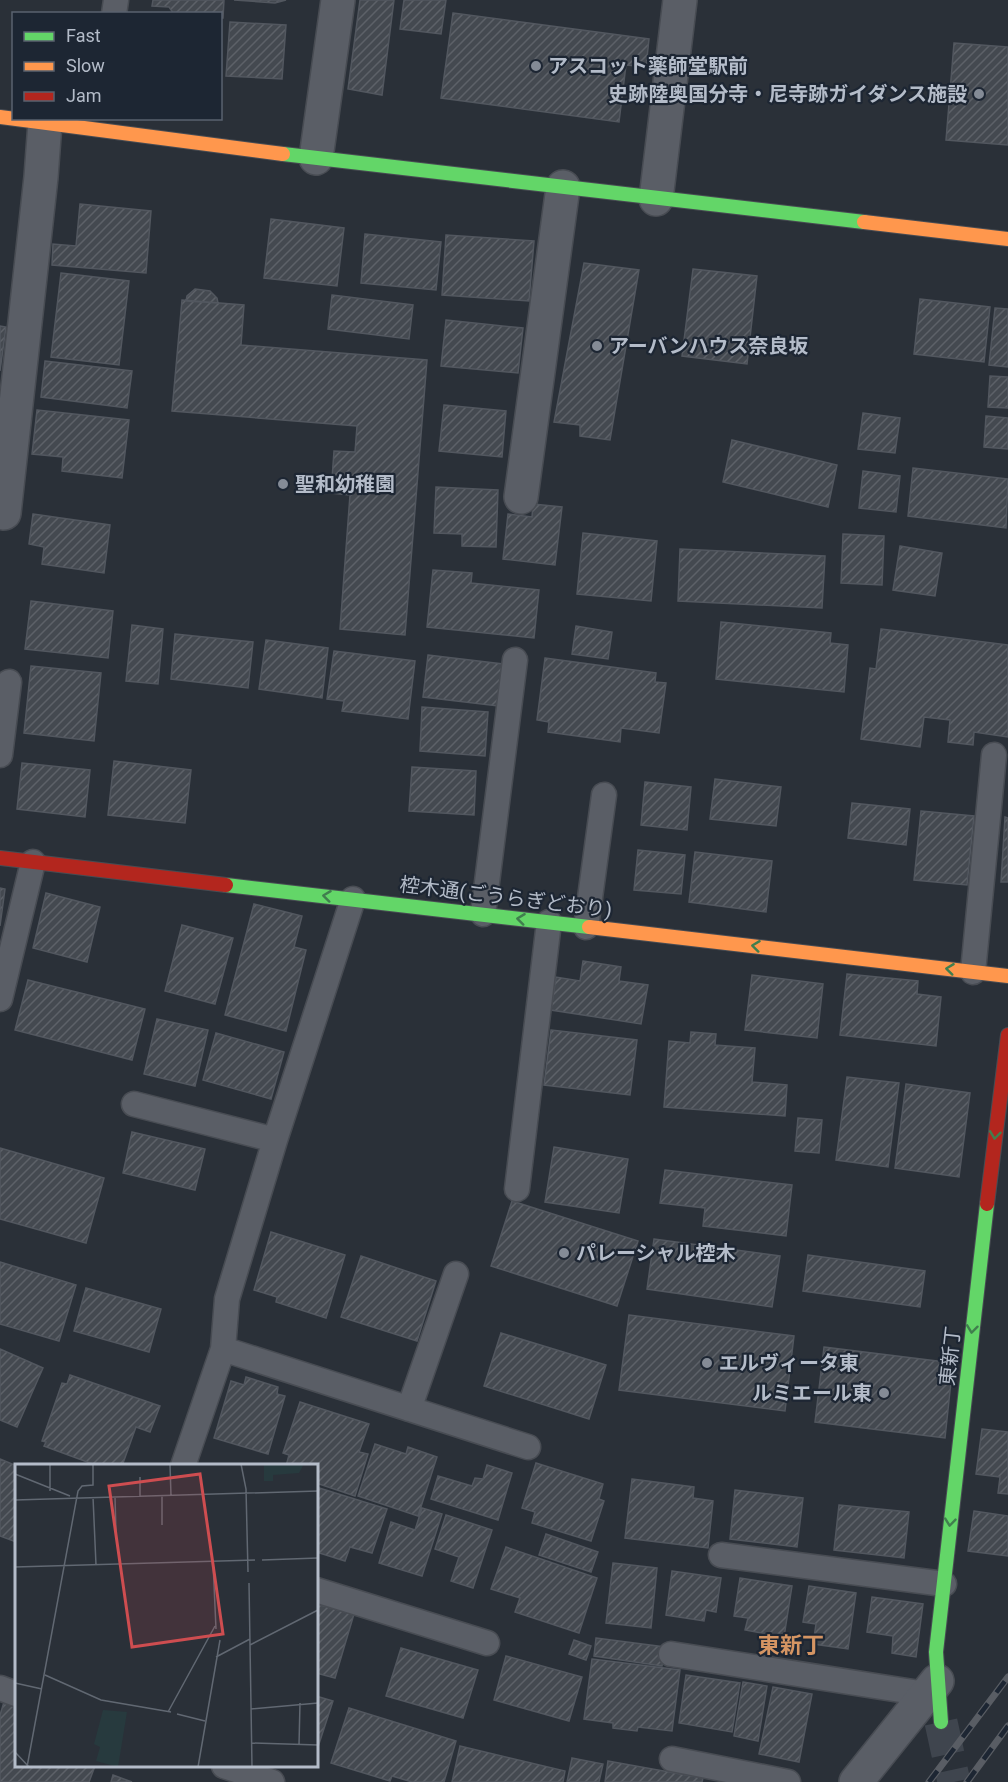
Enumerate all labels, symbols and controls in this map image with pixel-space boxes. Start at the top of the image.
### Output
legend [12,12,222,120]
text: Fast [66,25,101,46]
place label: アスコット薬師堂駅前 [548,54,748,78]
text: Slow [66,55,105,76]
marker: アスコット薬師堂駅前 [529,59,543,73]
place label: 史跡陸奥国分寺・尼寺跡ガイダンス施設 [608,82,967,106]
text: Jam [66,85,102,106]
marker: 史跡陸奥国分寺・尼寺跡ガイダンス施設 [972,87,986,101]
place label: アーバンハウス奈良坂 [609,334,809,358]
marker: アーバンハウス奈良坂 [590,339,604,353]
place label: 聖和幼稚園 [295,472,395,496]
marker: 聖和幼稚園 [276,477,290,491]
street label: 椌木通(ごうらぎどおり) [398,872,614,922]
one-way arrow [323,890,332,903]
one-way arrow [516,913,525,925]
one-way arrow [752,941,761,953]
one-way arrow [945,963,954,976]
one-way arrow [990,1130,1002,1140]
place label: パレーシャル椌木 [576,1241,736,1265]
marker: パレーシャル椌木 [557,1246,571,1260]
one-way arrow [966,1324,979,1333]
street label: 東新丁 [935,1325,965,1387]
place label: エルヴィータ東 [719,1351,859,1375]
marker: エルヴィータ東 [700,1356,714,1370]
place label: ルミエール東 [752,1381,872,1405]
marker: ルミエール東 [877,1386,891,1400]
inset map [15,1464,318,1767]
one-way arrow [945,1518,957,1527]
district label: 東新丁 [758,1633,824,1658]

